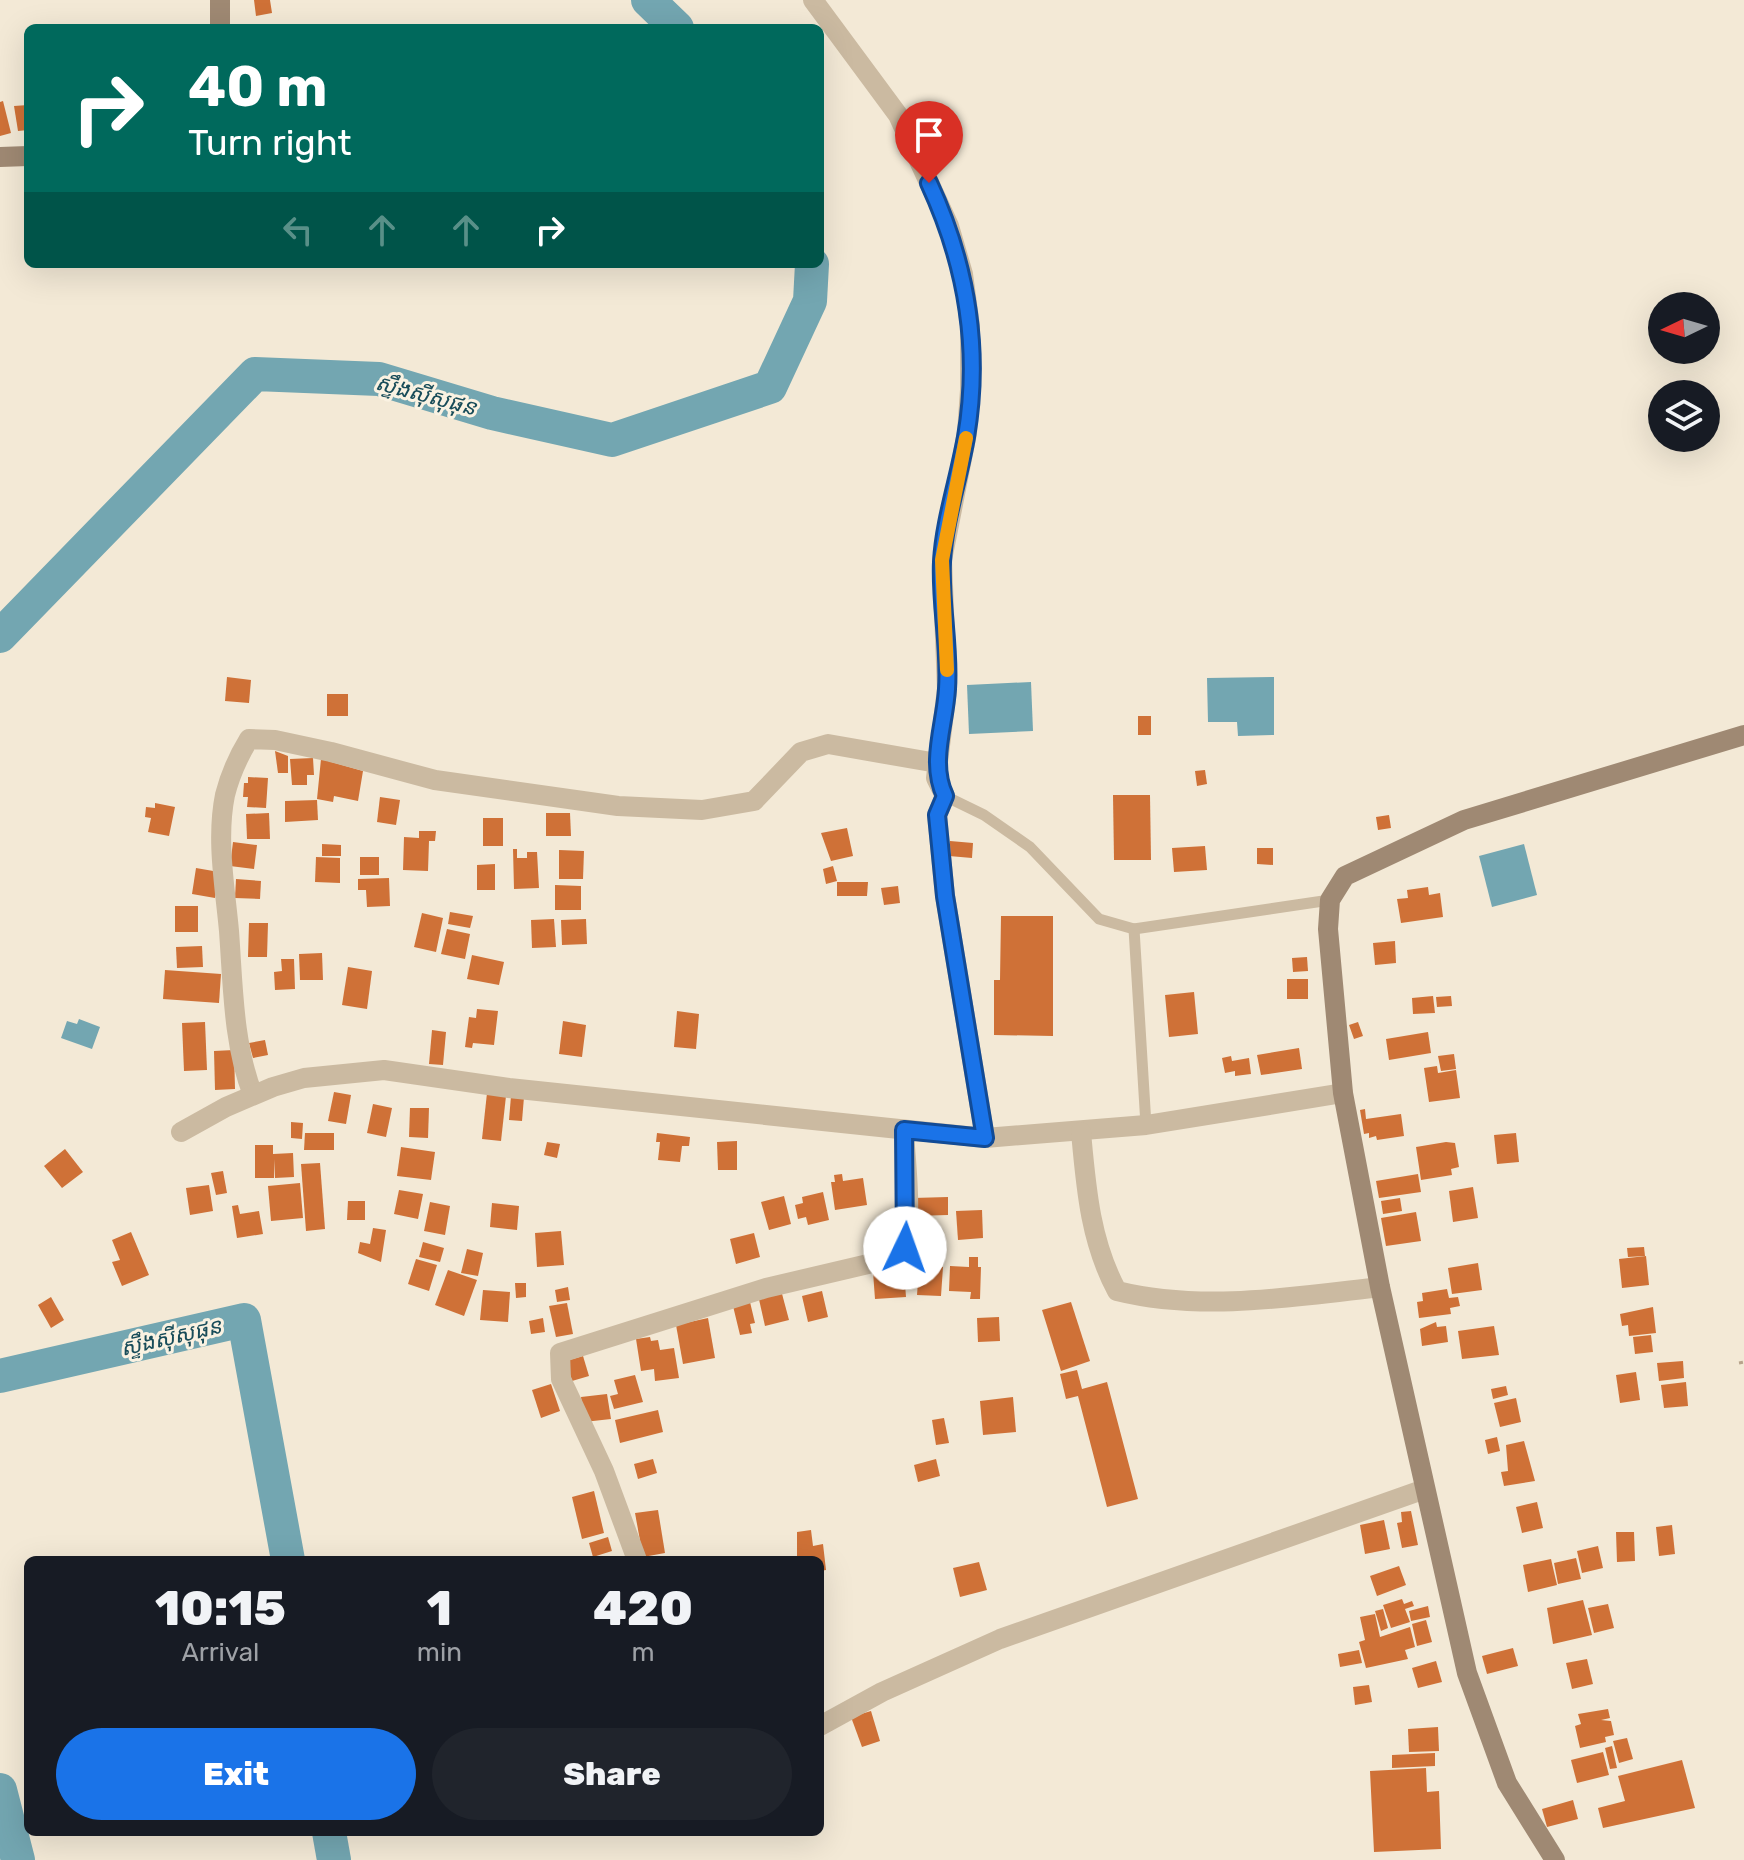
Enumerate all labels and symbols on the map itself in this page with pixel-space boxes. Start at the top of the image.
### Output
pin [895,101,963,183]
north arrow [1648,292,1720,364]
water label: ស្ទឹងស៊ីសុផុន [373,369,480,422]
position arrow [863,1206,947,1290]
water label: ស្ទឹងស៊ីសុផុន [118,1312,225,1362]

